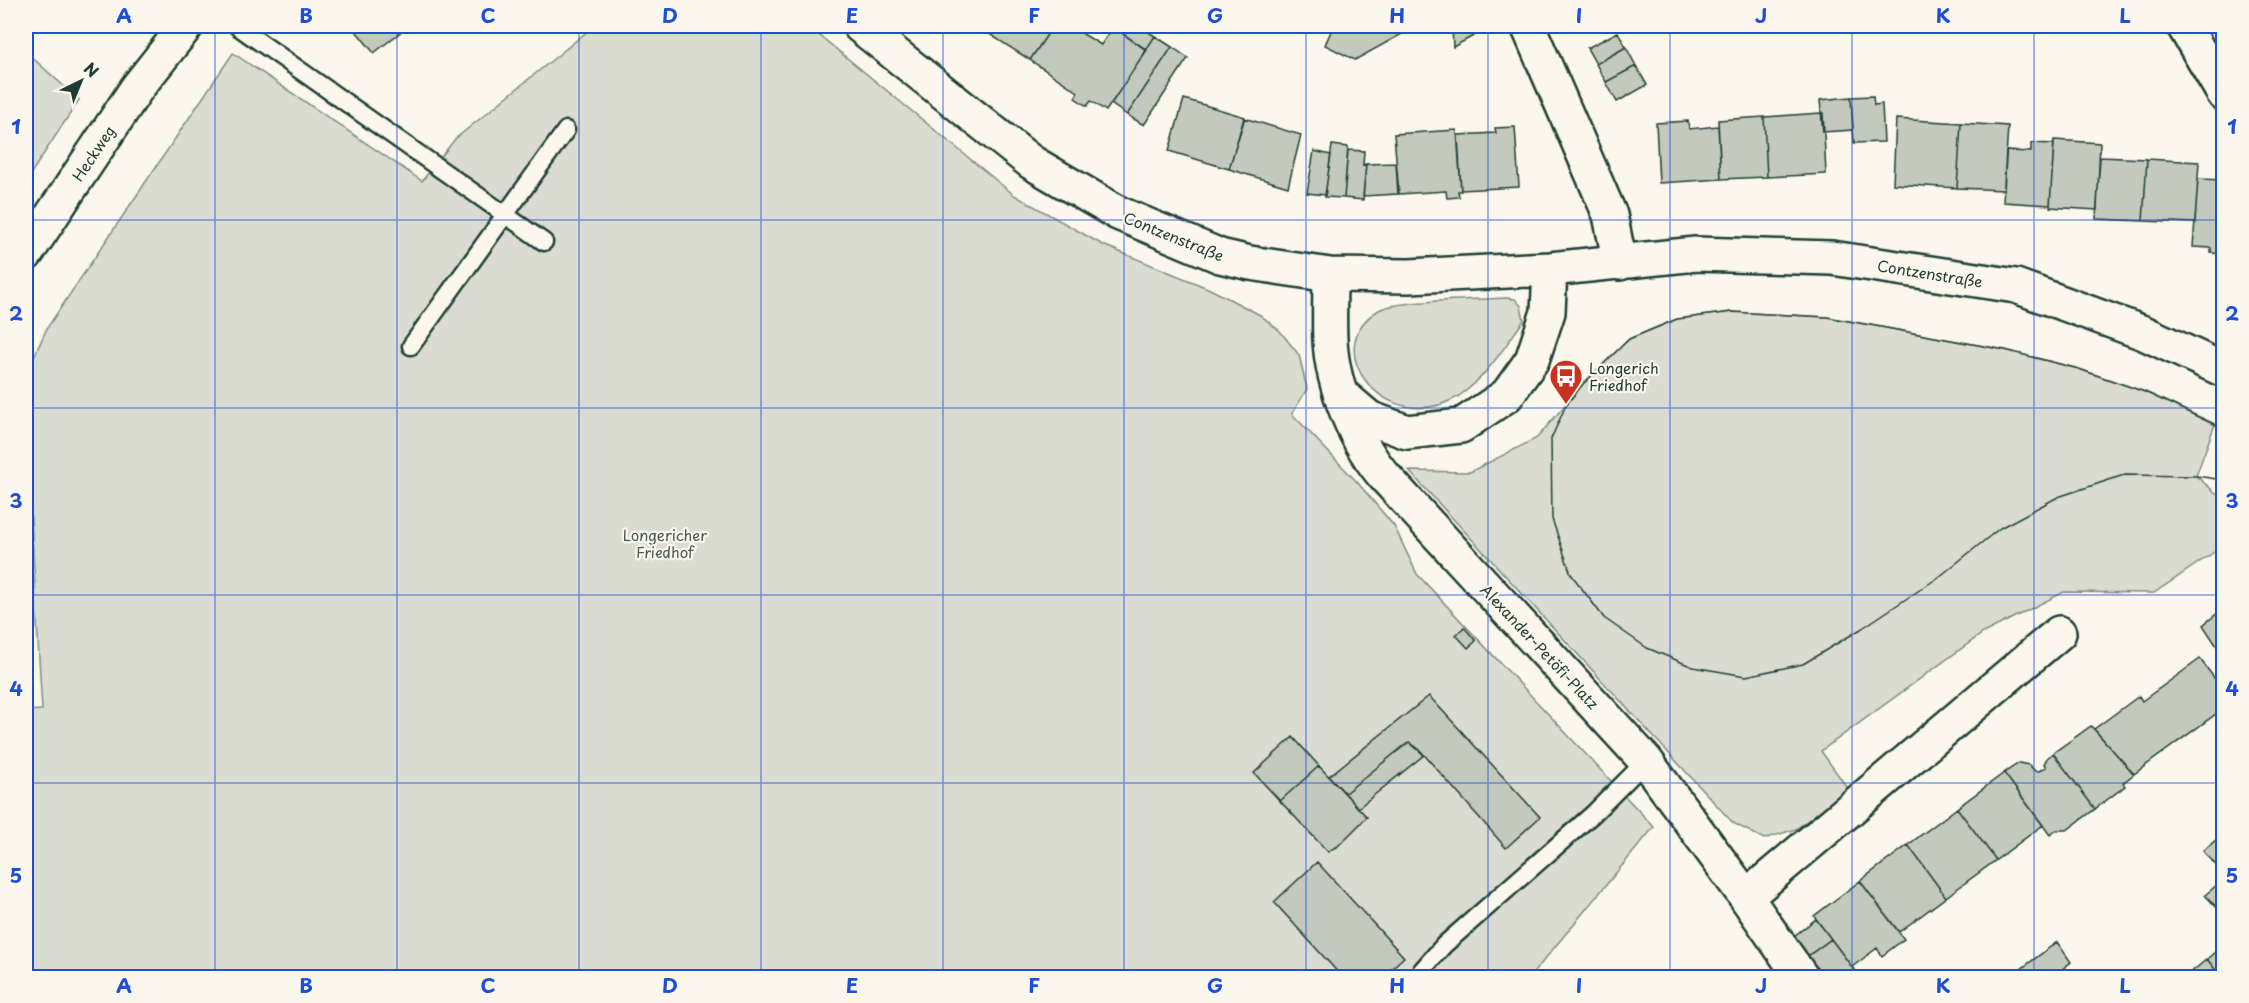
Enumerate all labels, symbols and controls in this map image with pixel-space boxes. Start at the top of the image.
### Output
text: A [116,0,132,30]
text: B [299,0,313,30]
text: C [480,0,496,30]
text: D [662,0,678,30]
text: E [846,0,858,30]
text: F [1028,0,1040,30]
text: G [1207,0,1223,30]
text: H [1389,0,1405,30]
text: I [1576,0,1582,30]
text: J [1755,0,1767,30]
text: K [1936,0,1951,30]
text: L [2119,0,2131,30]
north arrow [51,51,111,111]
text: N [79,56,105,82]
text: 1 [11,111,21,141]
text: 1 [2227,111,2237,141]
street label: Heckweg [66,120,120,186]
street label: Contzenstraße [1120,205,1228,267]
street label: Contzenstraße [1876,253,1984,293]
text: 2 [9,298,23,328]
text: 2 [2225,298,2239,328]
place label: Longerich Friedhof [1589,356,1659,396]
bus stop icon: Longerich Friedhof [1548,358,1584,405]
text: 3 [9,485,23,515]
text: 3 [2225,485,2239,515]
park label: Longericher Friedhof [623,523,707,563]
street label: Alexander-Petöfi-Platz [1476,578,1604,714]
text: 4 [9,673,23,703]
text: 4 [2225,673,2239,703]
text: 5 [10,860,22,890]
text: 5 [2226,860,2238,890]
text: A [116,970,132,1000]
text: B [299,970,313,1000]
text: C [480,970,496,1000]
text: D [662,970,678,1000]
text: E [846,970,858,1000]
text: F [1028,970,1040,1000]
text: G [1207,970,1223,1000]
text: H [1389,970,1405,1000]
text: I [1576,970,1582,1000]
text: J [1755,970,1767,1000]
text: K [1936,970,1951,1000]
text: L [2119,970,2131,1000]

